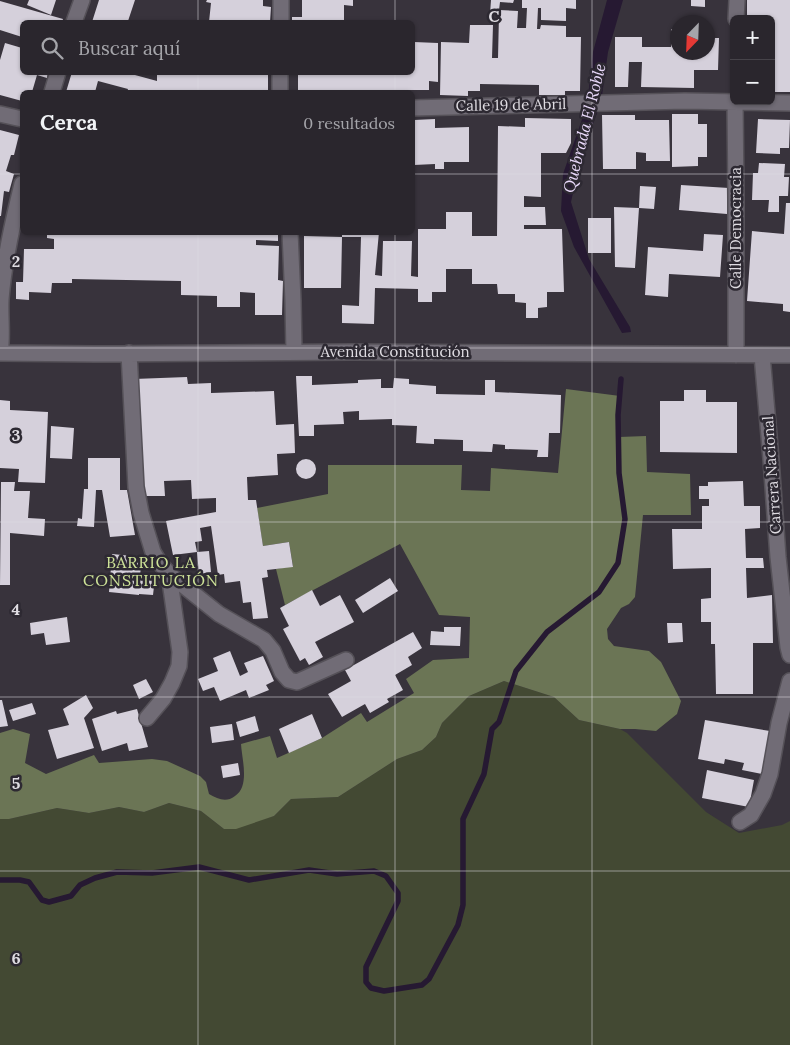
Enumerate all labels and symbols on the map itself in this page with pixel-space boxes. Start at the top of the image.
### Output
text: C [488,6,500,26]
north arrow [670,15,715,60]
water label: Quebrada El Roble [558,61,610,195]
street label: Calle 19 de Abril [456,94,566,115]
street label: Calle Democracia [726,167,745,289]
text: 2 [12,251,20,271]
street label: Avenida Constitución [319,342,470,361]
street label: Carrera Nacional [758,415,785,535]
text: 3 [12,425,21,445]
district label: BARRIO LA CONSTITUCIÓN [83,552,219,590]
text: 4 [12,599,21,619]
text: 5 [12,773,21,793]
text: 6 [11,948,21,968]

